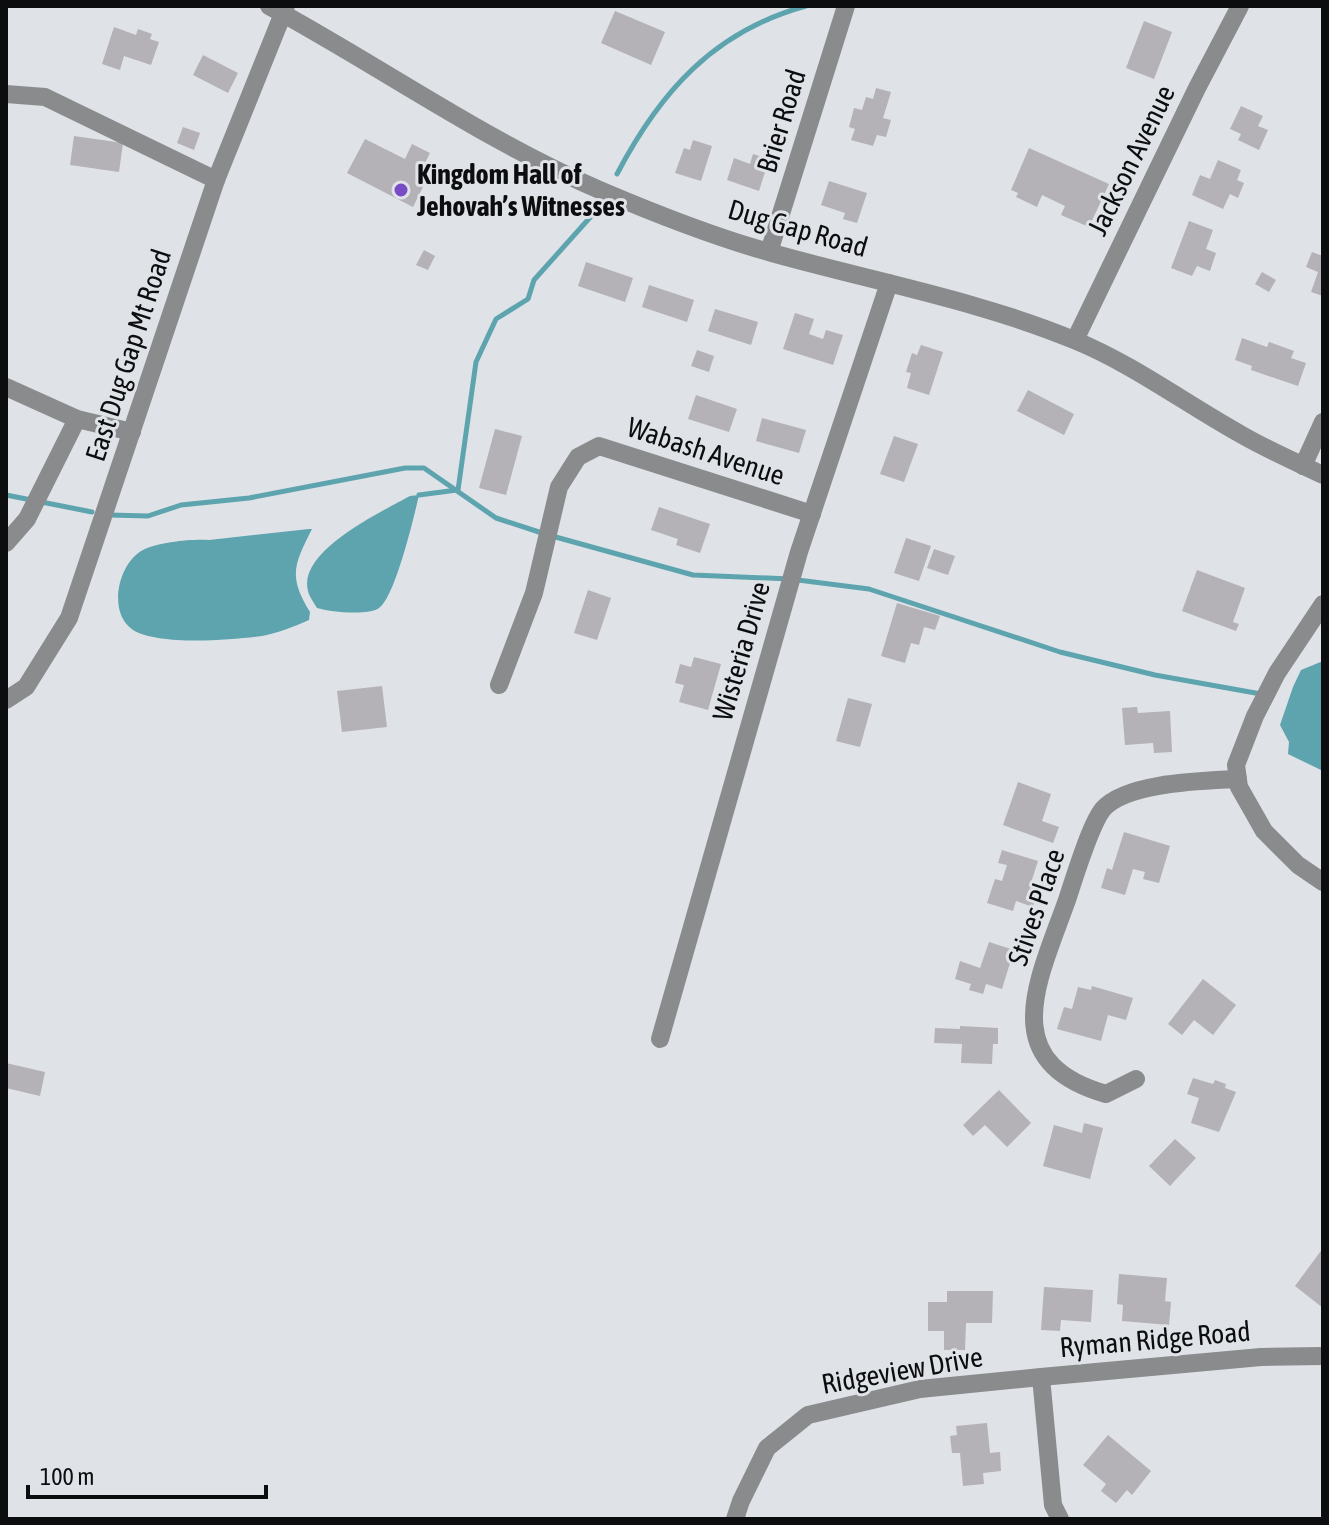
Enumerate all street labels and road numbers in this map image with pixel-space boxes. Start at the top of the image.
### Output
street label: Brier Road [750,66,812,176]
street label: Jackson Avenue [1081,80,1181,240]
street label: Dug Gap Road [725,193,871,263]
street label: East Dug Gap Mt Road [79,245,177,465]
street label: Wabash Avenue [623,411,789,491]
street label: Wisteria Drive [706,578,776,724]
street label: Stives Place [1001,844,1071,970]
street label: Ryman Ridge Road [1058,1315,1252,1363]
street label: Ridgeview Drive [819,1340,985,1400]

